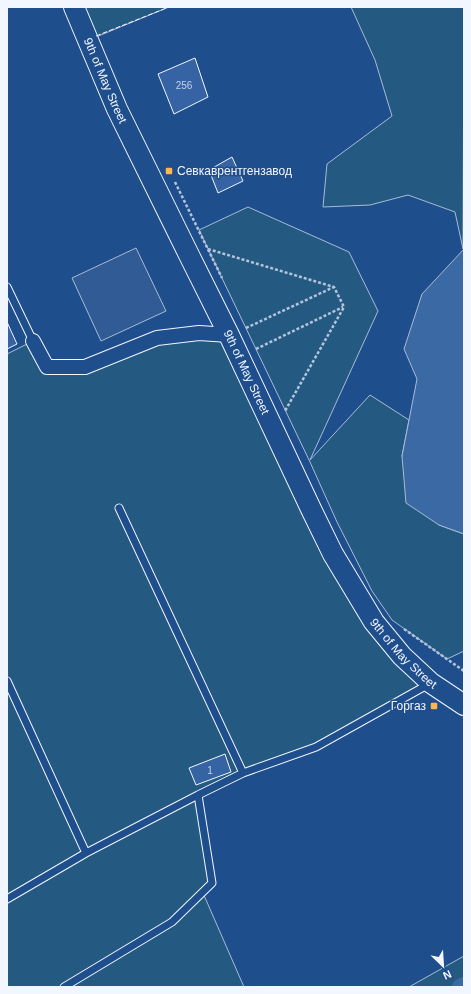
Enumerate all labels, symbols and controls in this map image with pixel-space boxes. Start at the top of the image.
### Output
street label: 9th of May Street [81,36,130,126]
house number: 256 [176,80,193,91]
place label: Севкаврентгензавод [177,164,292,178]
marker: Севкаврентгензавод [164,166,174,176]
street label: 9th of May Street [221,328,273,417]
street label: 9th of May Street [367,616,440,692]
place label: Горгаз [391,699,426,713]
marker: Горгаз [429,701,439,711]
house number: 1 [207,765,213,776]
north arrow [423,946,463,986]
text: N [441,968,453,982]

